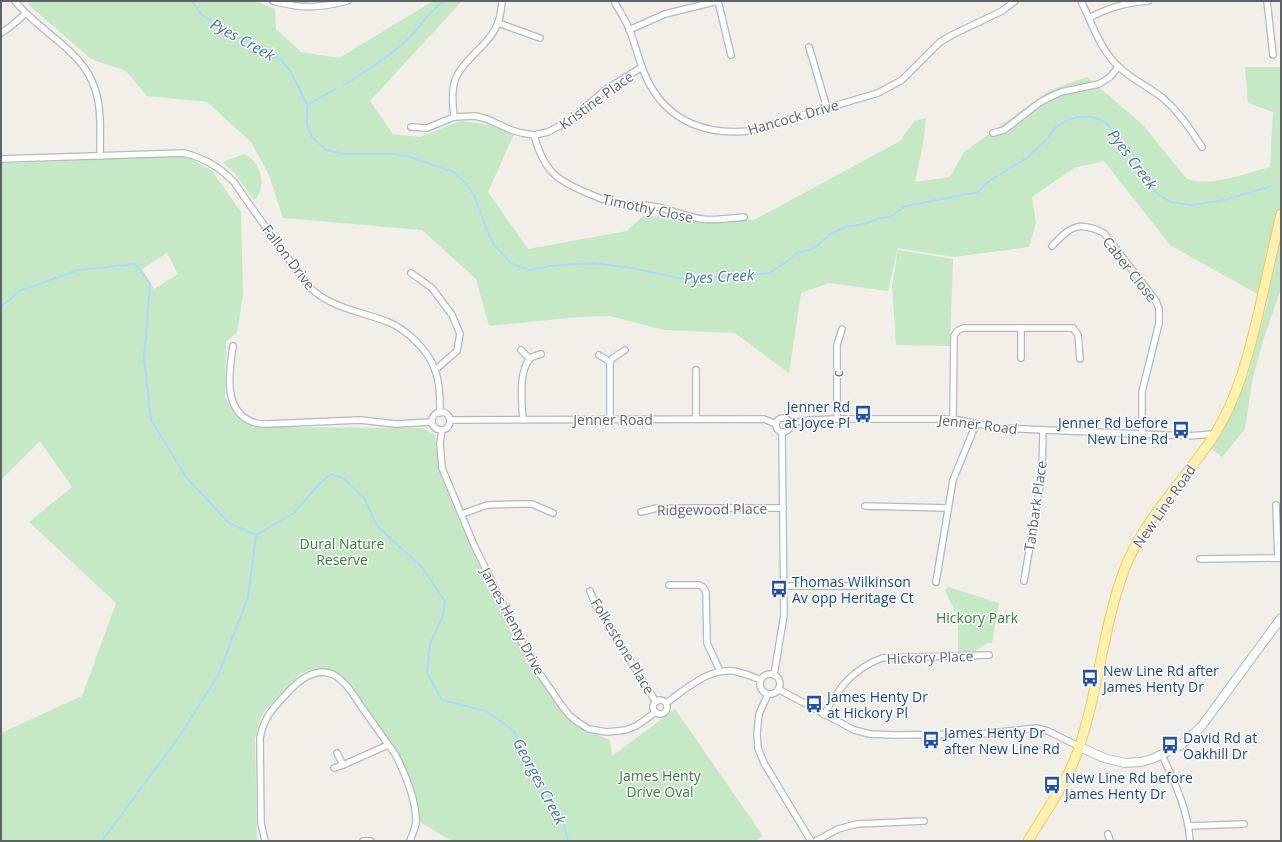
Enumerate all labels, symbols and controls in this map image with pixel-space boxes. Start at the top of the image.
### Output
water label: Pyes Creek [207,13,279,65]
street label: Kristine Place [555,67,637,133]
street label: Hancock Drive [745,95,841,139]
water label: Pyes Creek [1104,125,1163,194]
street label: Timothy Close [601,189,695,227]
street label: Fallon Drive [258,221,320,294]
street label: Caber Close [1099,233,1161,306]
water label: Pyes Creek [683,264,755,288]
street label: c [828,370,847,377]
place label: Jenner Rd at Joyce Pl [784,397,850,432]
bus stop icon: Jenner Rd at Joyce Pl [853,404,873,424]
street label: Jenner Road [935,409,1019,438]
street label: Jenner Road [571,410,653,429]
place label: Jenner Rd before New Line Rd [1056,413,1168,448]
bus stop icon: Jenner Rd before New Line Rd [1171,420,1191,440]
street label: Tanbark Place [1019,459,1051,553]
street label: New Line Road [1128,461,1200,551]
street label: Ridgewood Place [657,499,767,519]
park label: Dural Nature Reserve [300,534,385,569]
street label: James Henty Drive [476,562,549,678]
place label: Thomas Wilkinson Av opp Heritage Ct [792,572,914,607]
bus stop icon: Thomas Wilkinson Av opp Heritage Ct [769,579,789,599]
street label: Folkestone Place [587,594,659,698]
park label: Hickory Park [936,608,1019,627]
street label: Hickory Place [886,646,974,668]
place label: New Line Rd after James Henty Dr [1101,661,1219,696]
bus stop icon: New Line Rd after James Henty Dr [1080,668,1100,688]
place label: James Henty Dr at Hickory Pl [825,687,928,722]
bus stop icon: James Henty Dr at Hickory Pl [804,694,824,714]
place label: James Henty Dr after New Line Rd [942,723,1060,758]
place label: David Rd at Oakhill Dr [1183,728,1257,763]
bus stop icon: James Henty Dr after New Line Rd [921,730,941,750]
water label: Georges Creek [509,735,571,828]
bus stop icon: David Rd at Oakhill Dr [1160,735,1180,755]
park label: James Henty Drive Oval [617,766,702,801]
place label: New Line Rd before James Henty Dr [1063,768,1193,803]
bus stop icon: New Line Rd before James Henty Dr [1042,775,1062,795]

